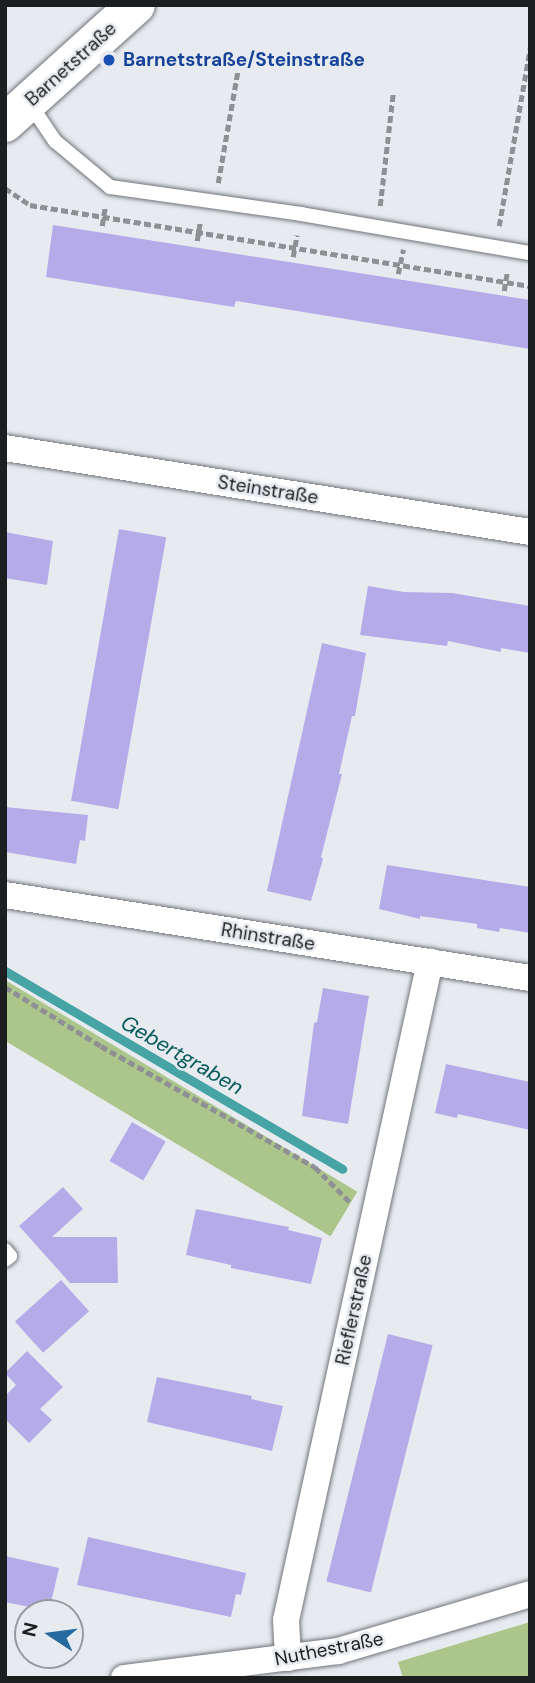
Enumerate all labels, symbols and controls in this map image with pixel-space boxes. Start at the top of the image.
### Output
street label: Barnetstraße [21,17,121,111]
place label: Barnetstraße/Steinstraße [123,49,365,71]
marker: Barnetstraße/Steinstraße [101,52,117,68]
street label: Steinstraße [216,471,320,509]
street label: Rhinstraße [219,918,317,956]
water label: Gebertgraben [116,1010,248,1100]
street label: Rieflerstraße [331,1253,377,1367]
north arrow [14,1599,84,1669]
text: N [16,1620,44,1639]
street label: Nuthestraße [273,1627,385,1671]

